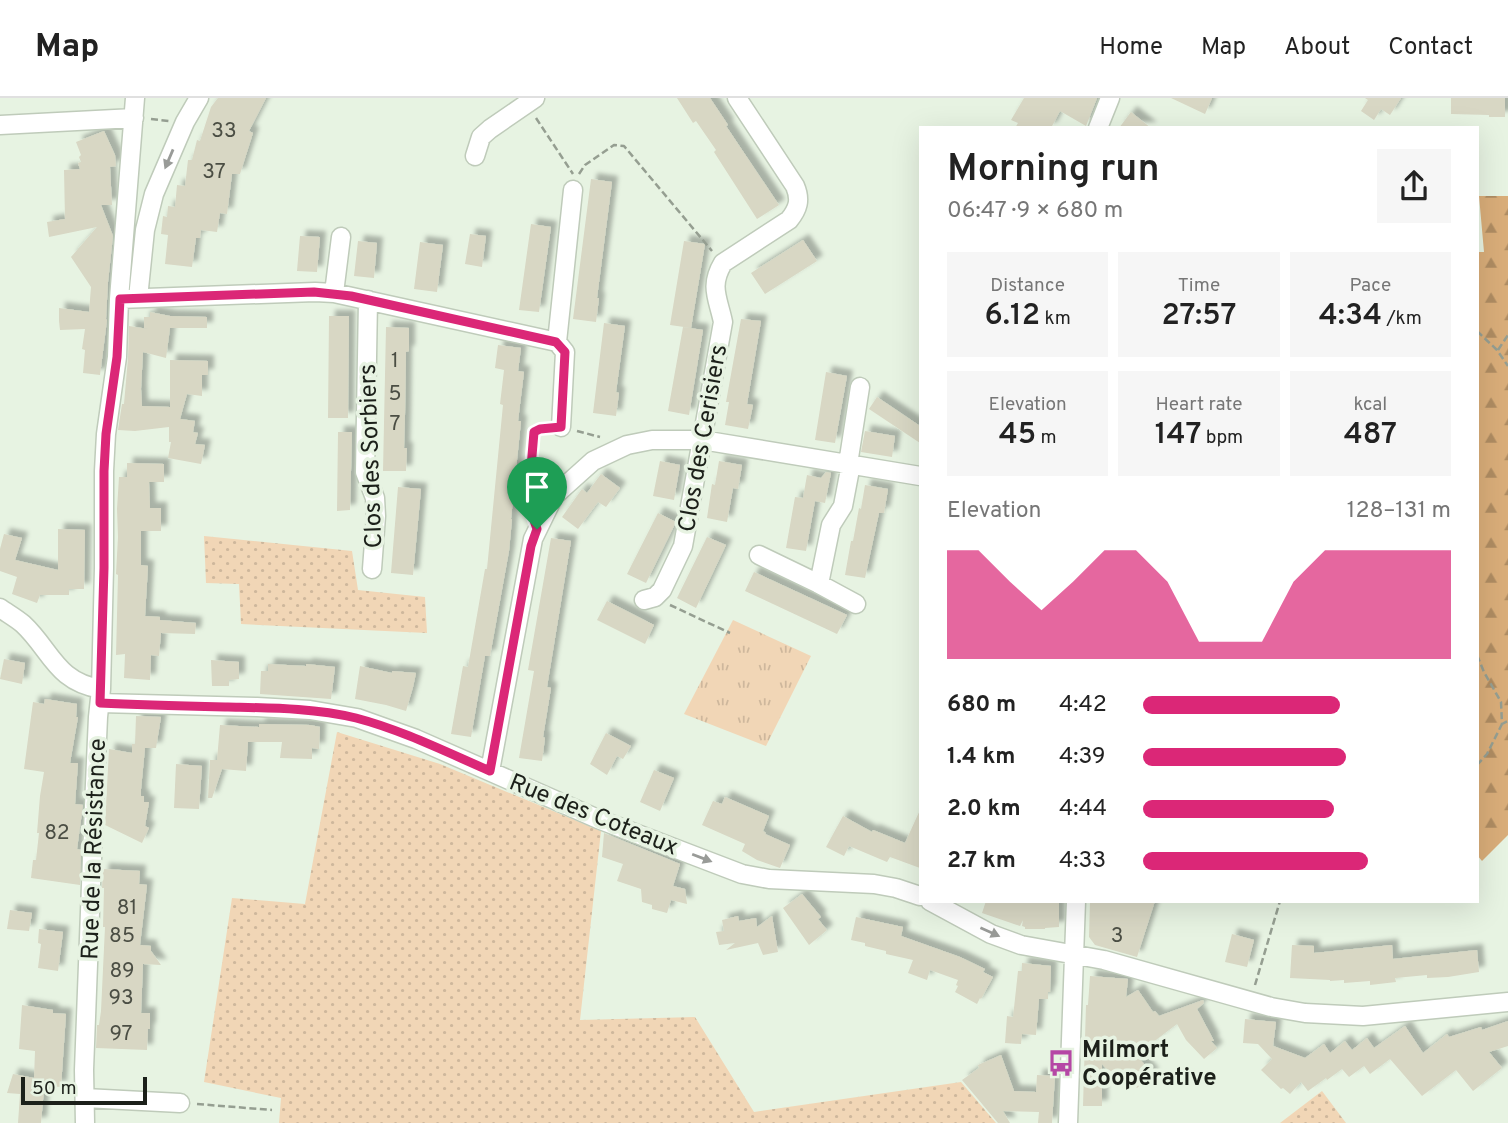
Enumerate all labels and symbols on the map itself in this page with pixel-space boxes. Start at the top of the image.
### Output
house number: 33 [211,118,237,145]
one-way arrow [163,149,174,170]
house number: 37 [202,159,226,186]
street label: Clos des Cerisiers [673,342,735,534]
house number: 1 [391,348,399,375]
street label: Clos des Sorbiers [354,363,390,549]
house number: 5 [388,381,402,408]
house number: 7 [390,411,401,438]
pin [507,457,567,529]
street label: Rue de la Résistance [76,738,114,960]
street label: Rue des Coteaux [504,768,682,863]
house number: 82 [44,820,70,847]
one-way arrow [691,853,712,864]
house number: 81 [117,895,137,922]
house number: 85 [109,923,135,950]
house number: 3 [1111,923,1123,950]
one-way arrow [980,927,1000,938]
house number: 89 [110,958,134,985]
house number: 93 [108,985,134,1012]
house number: 97 [110,1021,132,1048]
place label: Milmort Coopérative [1082,1036,1217,1094]
bus stop icon: Milmort Coopérative [1046,1048,1076,1078]
scale bar [21,1074,147,1106]

